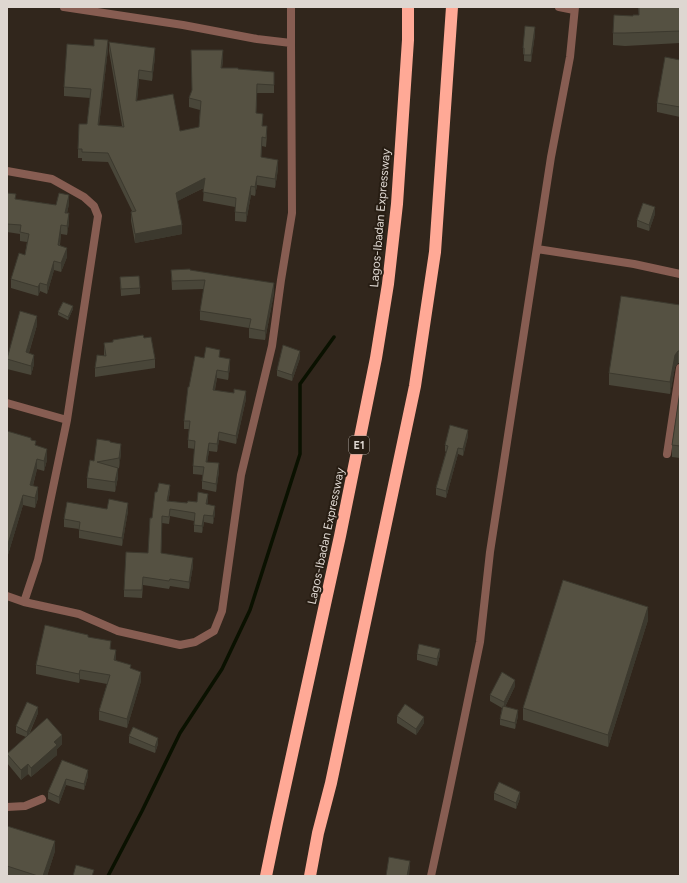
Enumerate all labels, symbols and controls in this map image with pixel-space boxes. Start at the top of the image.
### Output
street label: Lagos-Ibadan Expressway [367,147,393,288]
road number: E1 [349,436,369,454]
street label: Lagos-Ibadan Expressway [305,466,347,606]

